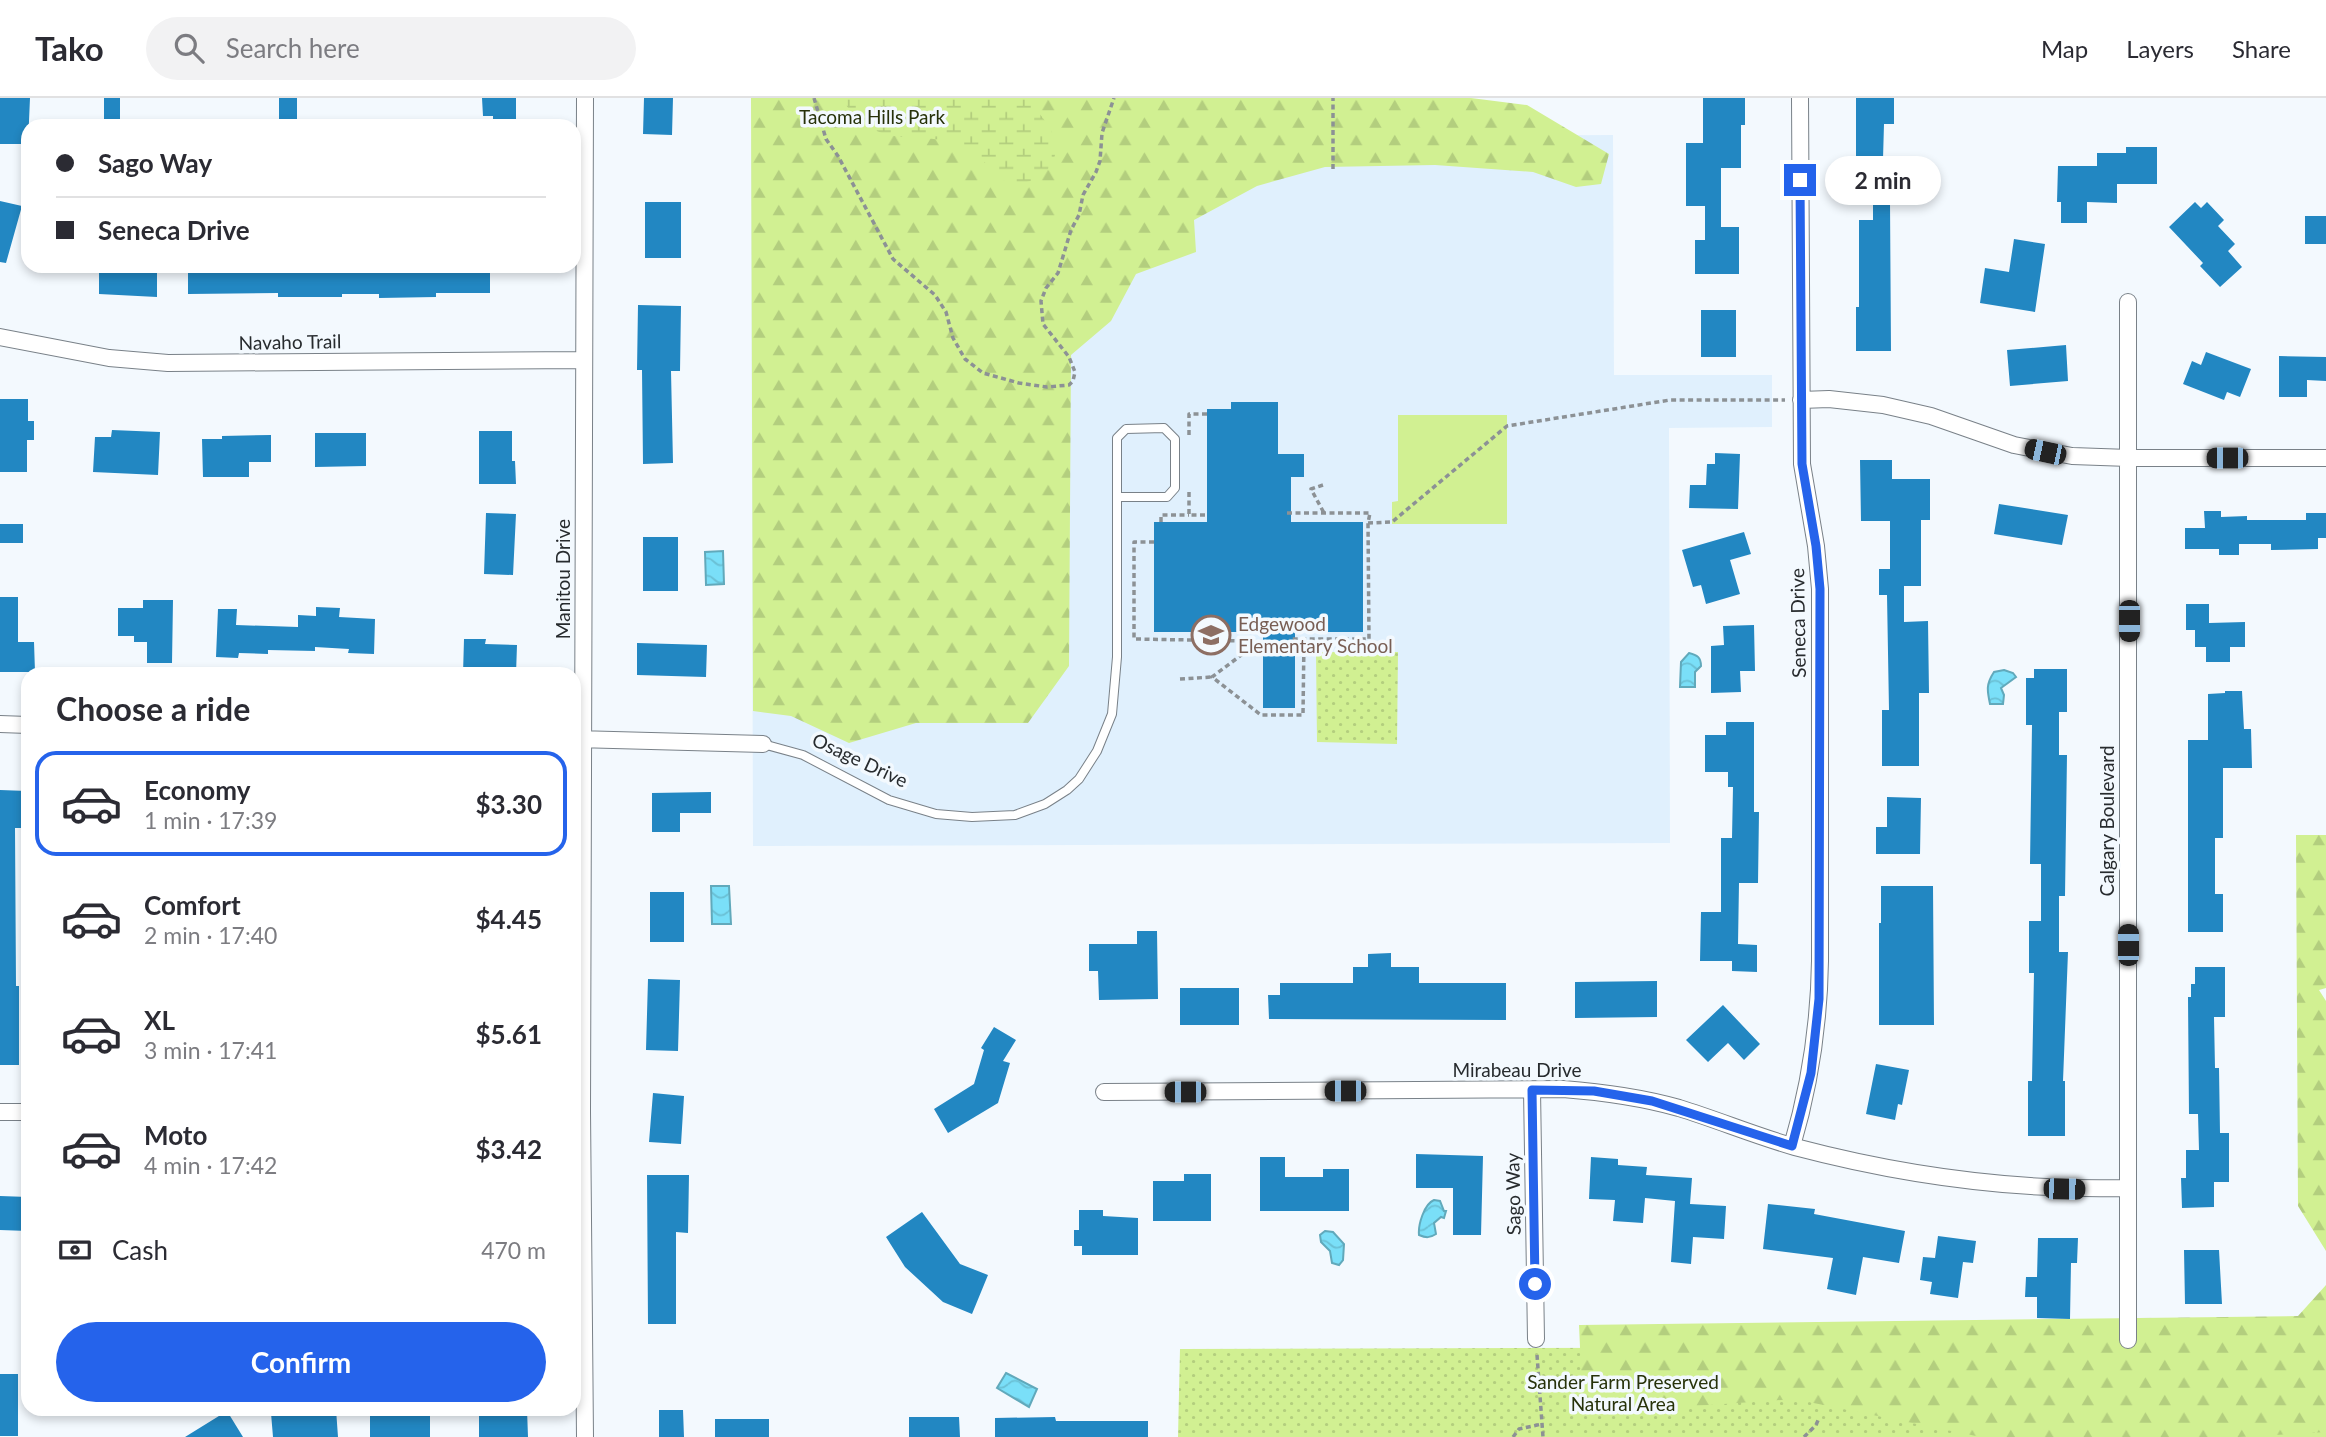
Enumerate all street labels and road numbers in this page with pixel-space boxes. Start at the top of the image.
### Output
street label: Navaho Trail [239,329,341,354]
street label: Manitou Drive [551,519,574,639]
street label: Seneca Drive [1785,568,1810,678]
street label: Osage Drive [809,727,912,792]
street label: Calgary Boulevard [2095,745,2118,897]
street label: Mirabeau Drive [1452,1058,1582,1081]
street label: Sago Way [1500,1152,1525,1235]

